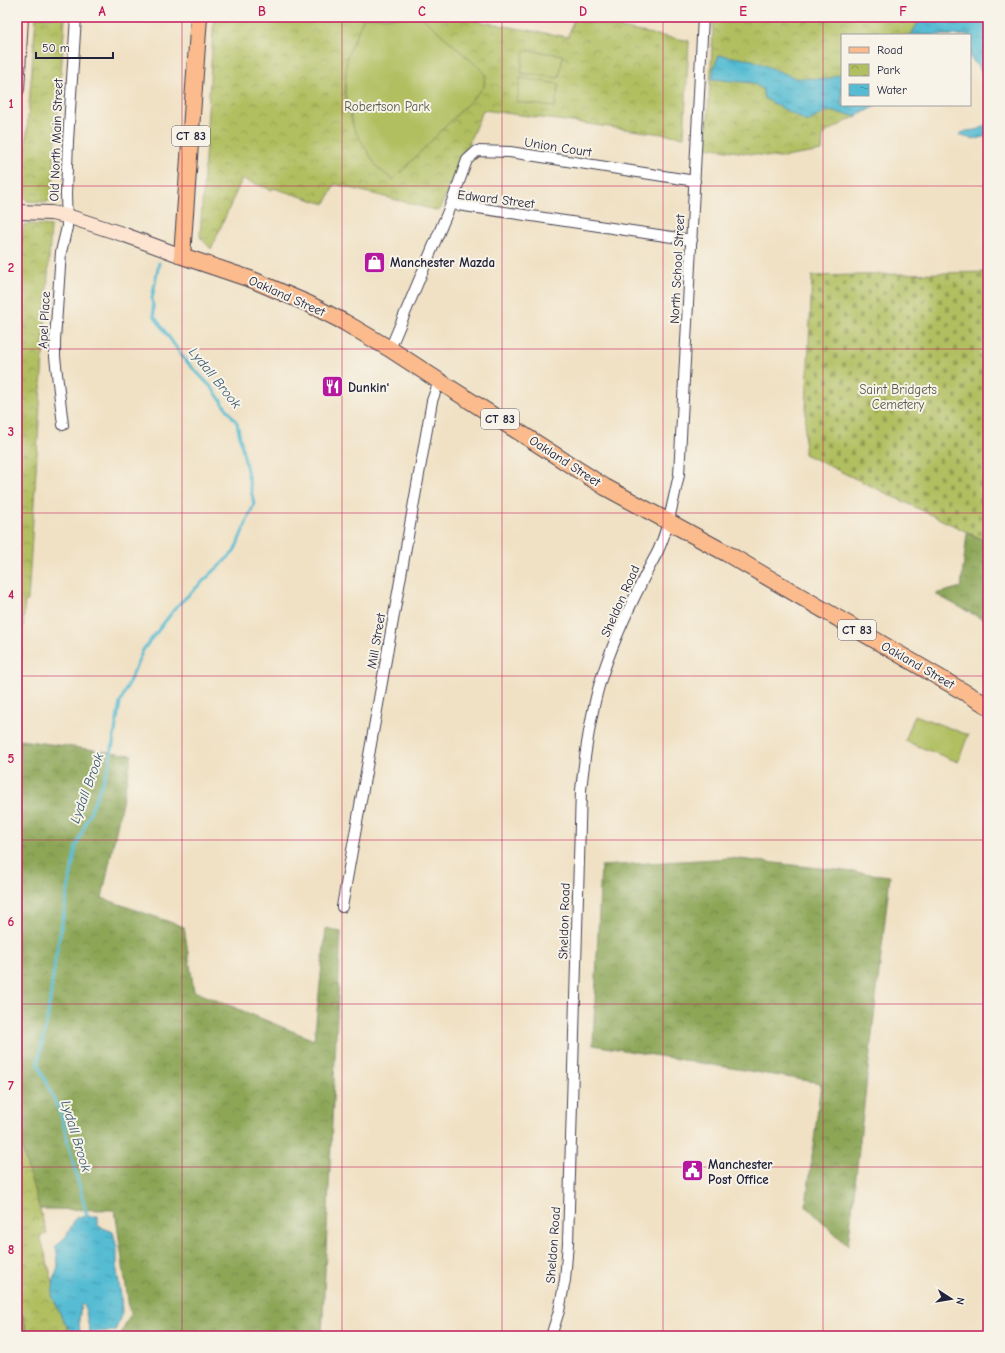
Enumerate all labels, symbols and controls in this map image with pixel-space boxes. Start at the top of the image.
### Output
text: A [98,4,106,19]
text: B [258,4,266,19]
text: C [418,4,426,19]
text: D [579,4,587,19]
text: E [739,4,747,19]
text: F [899,4,907,19]
scale bar [36,34,113,60]
legend [841,34,971,106]
text: 50 m [42,41,70,55]
text: Road [877,43,903,57]
text: Park [877,63,900,77]
street label: Old North Main Street [46,77,66,202]
text: Water [877,83,907,97]
text: 1 [8,96,14,111]
park label: Robertson Park [344,99,430,114]
road number: CT 83 [172,126,210,146]
street label: Union Court [523,134,594,160]
street label: Edward Street [457,187,537,211]
street label: North School Street [667,213,687,324]
shop icon: Manchester Mazda [362,249,388,275]
place label: Manchester Mazda [390,255,495,270]
text: 2 [8,260,14,275]
street label: Oakland Street [247,272,329,320]
street label: Apel Place [35,290,53,349]
water label: Lydall Brook [185,344,245,412]
restaurant icon: Dunkin' [320,374,346,400]
place label: Dunkin' [348,380,389,395]
park label: Saint Bridgets Cemetery [859,382,937,412]
road number: CT 83 [481,409,519,429]
text: 3 [8,424,14,439]
street label: Oakland Street [527,432,604,490]
street label: Sheldon Road [598,563,642,639]
text: 4 [8,587,14,602]
street label: Mill Street [364,611,389,670]
road number: CT 83 [838,620,876,640]
street label: Oakland Street [879,638,958,693]
water label: Lydall Brook [66,750,108,826]
text: 5 [8,751,15,766]
street label: Sheldon Road [555,882,573,960]
text: 6 [8,914,15,929]
text: 7 [8,1078,14,1093]
water label: Lydall Brook [57,1098,95,1174]
place label: Manchester Post Office [708,1157,773,1187]
public building icon: Manchester Post Office [680,1158,706,1184]
street label: Sheldon Road [543,1206,563,1284]
text: 8 [8,1242,14,1257]
north arrow [931,1279,971,1319]
text: N [953,1296,967,1306]

